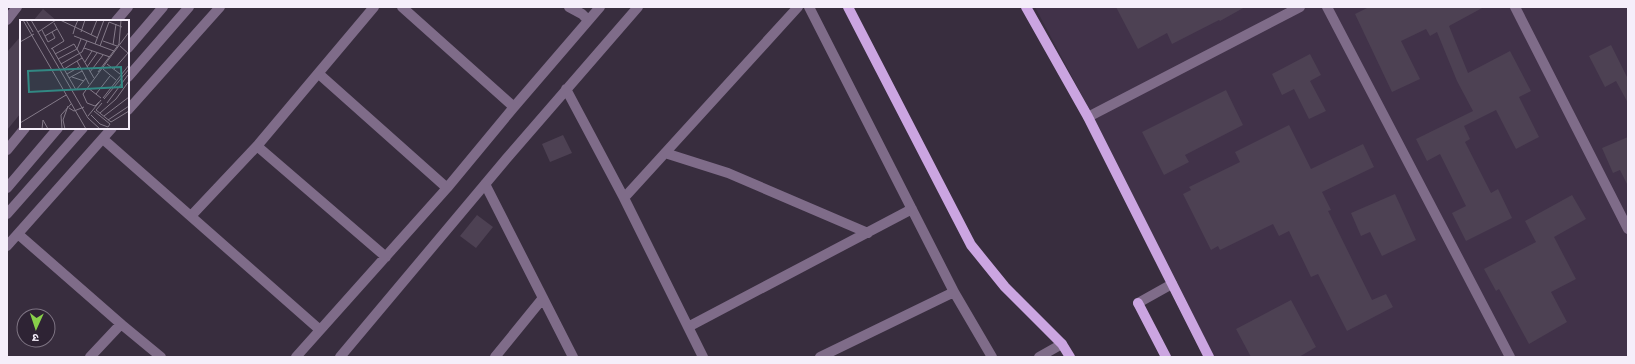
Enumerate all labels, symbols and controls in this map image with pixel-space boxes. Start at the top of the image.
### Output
inset map [20,20,129,129]
north arrow [16,308,56,348]
text: उ [31,332,39,344]

